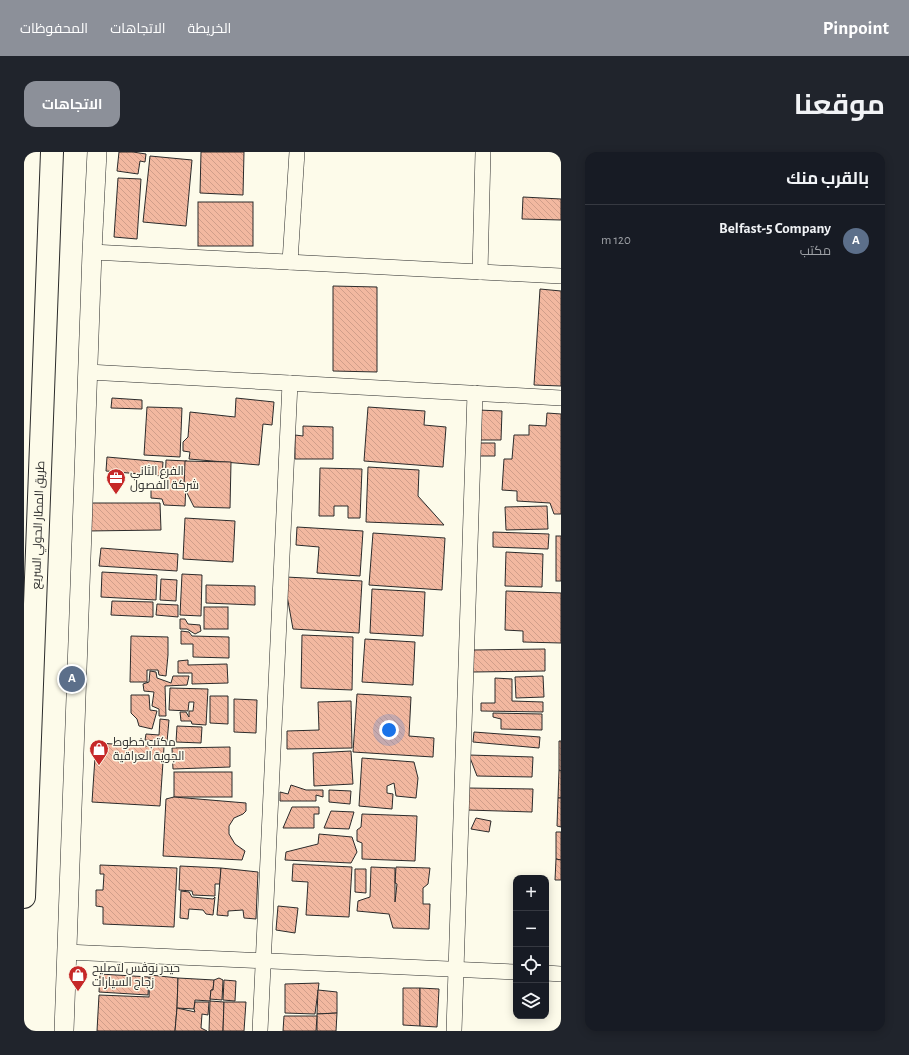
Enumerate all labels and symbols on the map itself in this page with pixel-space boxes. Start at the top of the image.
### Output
street label: طريق المطار الحولي السريع [30,460,50,590]
place label: الفرع الثاني شركة الفصول [130,465,199,492]
office icon: الفرع الثاني شركة الفصول [105,467,127,495]
pin: A [59,664,85,694]
your location [379,720,399,740]
place label: مكتب خطوط الجوية العراقية [113,736,185,763]
shop icon: مكتب خطوط الجوية العراقية [88,738,110,766]
place label: حيدر نوڤس لتصليح زجاج السيارات [92,962,180,990]
shop icon: حيدر نوڤس لتصليح زجاج السيارات [67,964,89,992]

